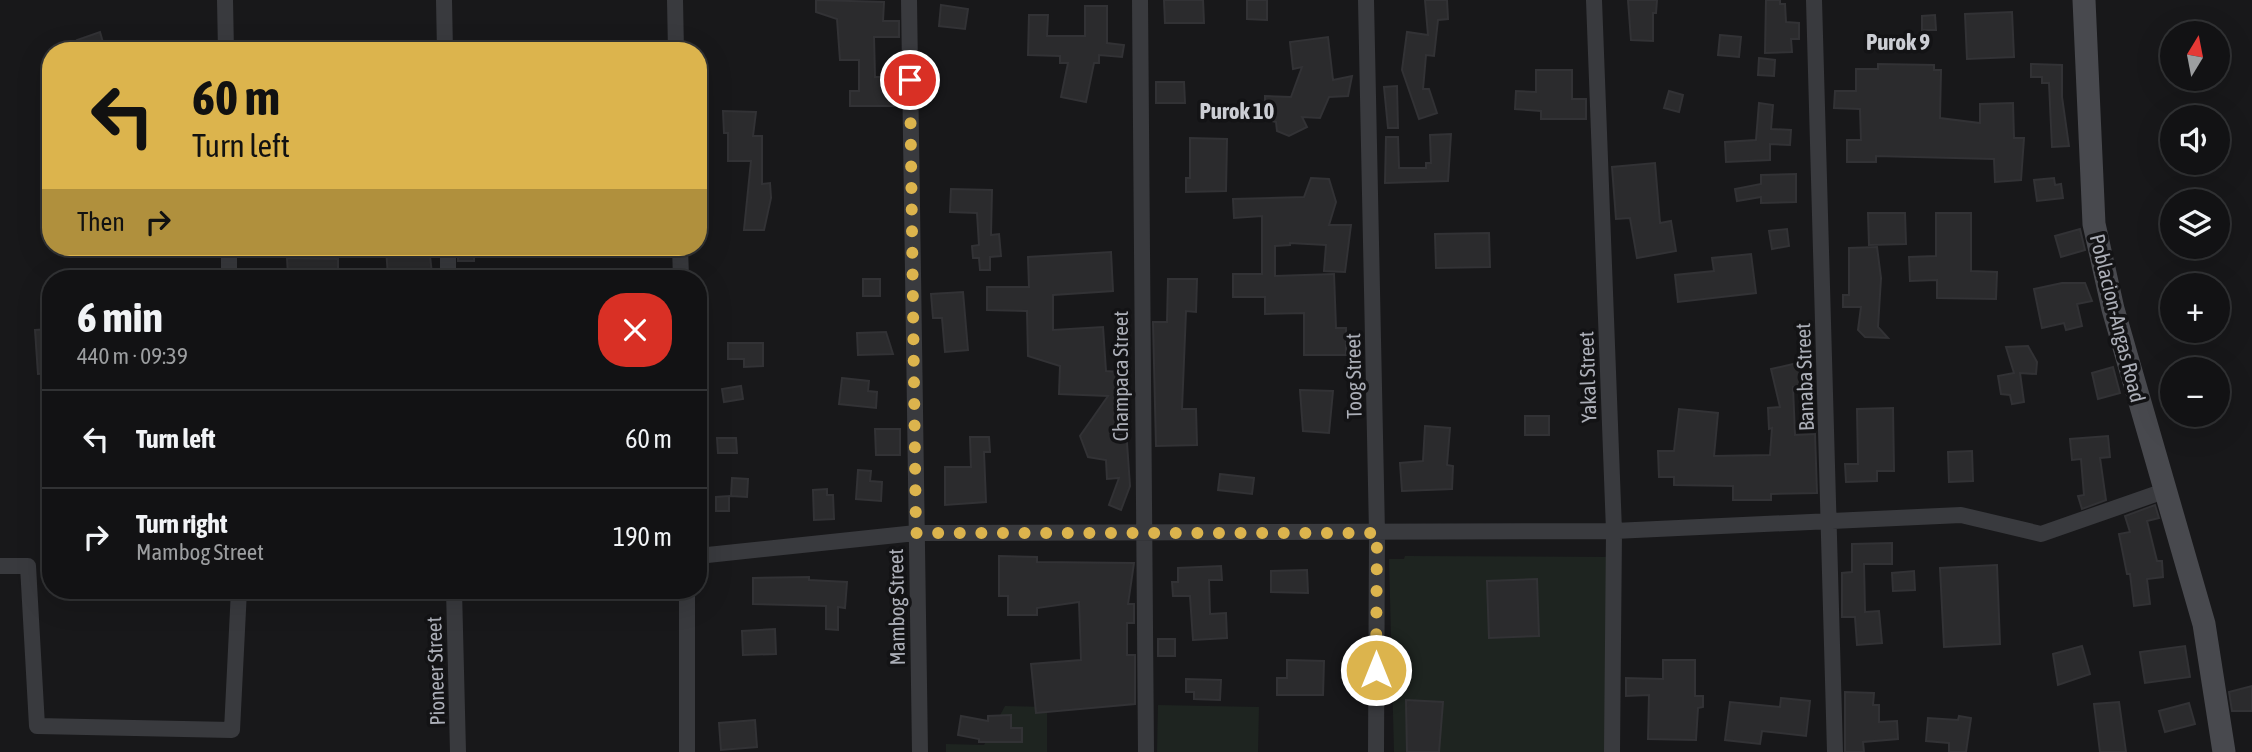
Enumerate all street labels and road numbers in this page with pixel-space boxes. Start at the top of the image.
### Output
street label: Poblacion-Angas Road [2086,231,2150,405]
street label: Champaca Street [1108,311,1132,441]
street label: Banaba Street [1790,322,1818,432]
street label: Yakal Street [1573,331,1601,423]
street label: Toog Street [1340,333,1366,419]
street label: Mambog Street [883,548,909,666]
street label: Pioneer Street [421,616,449,726]

